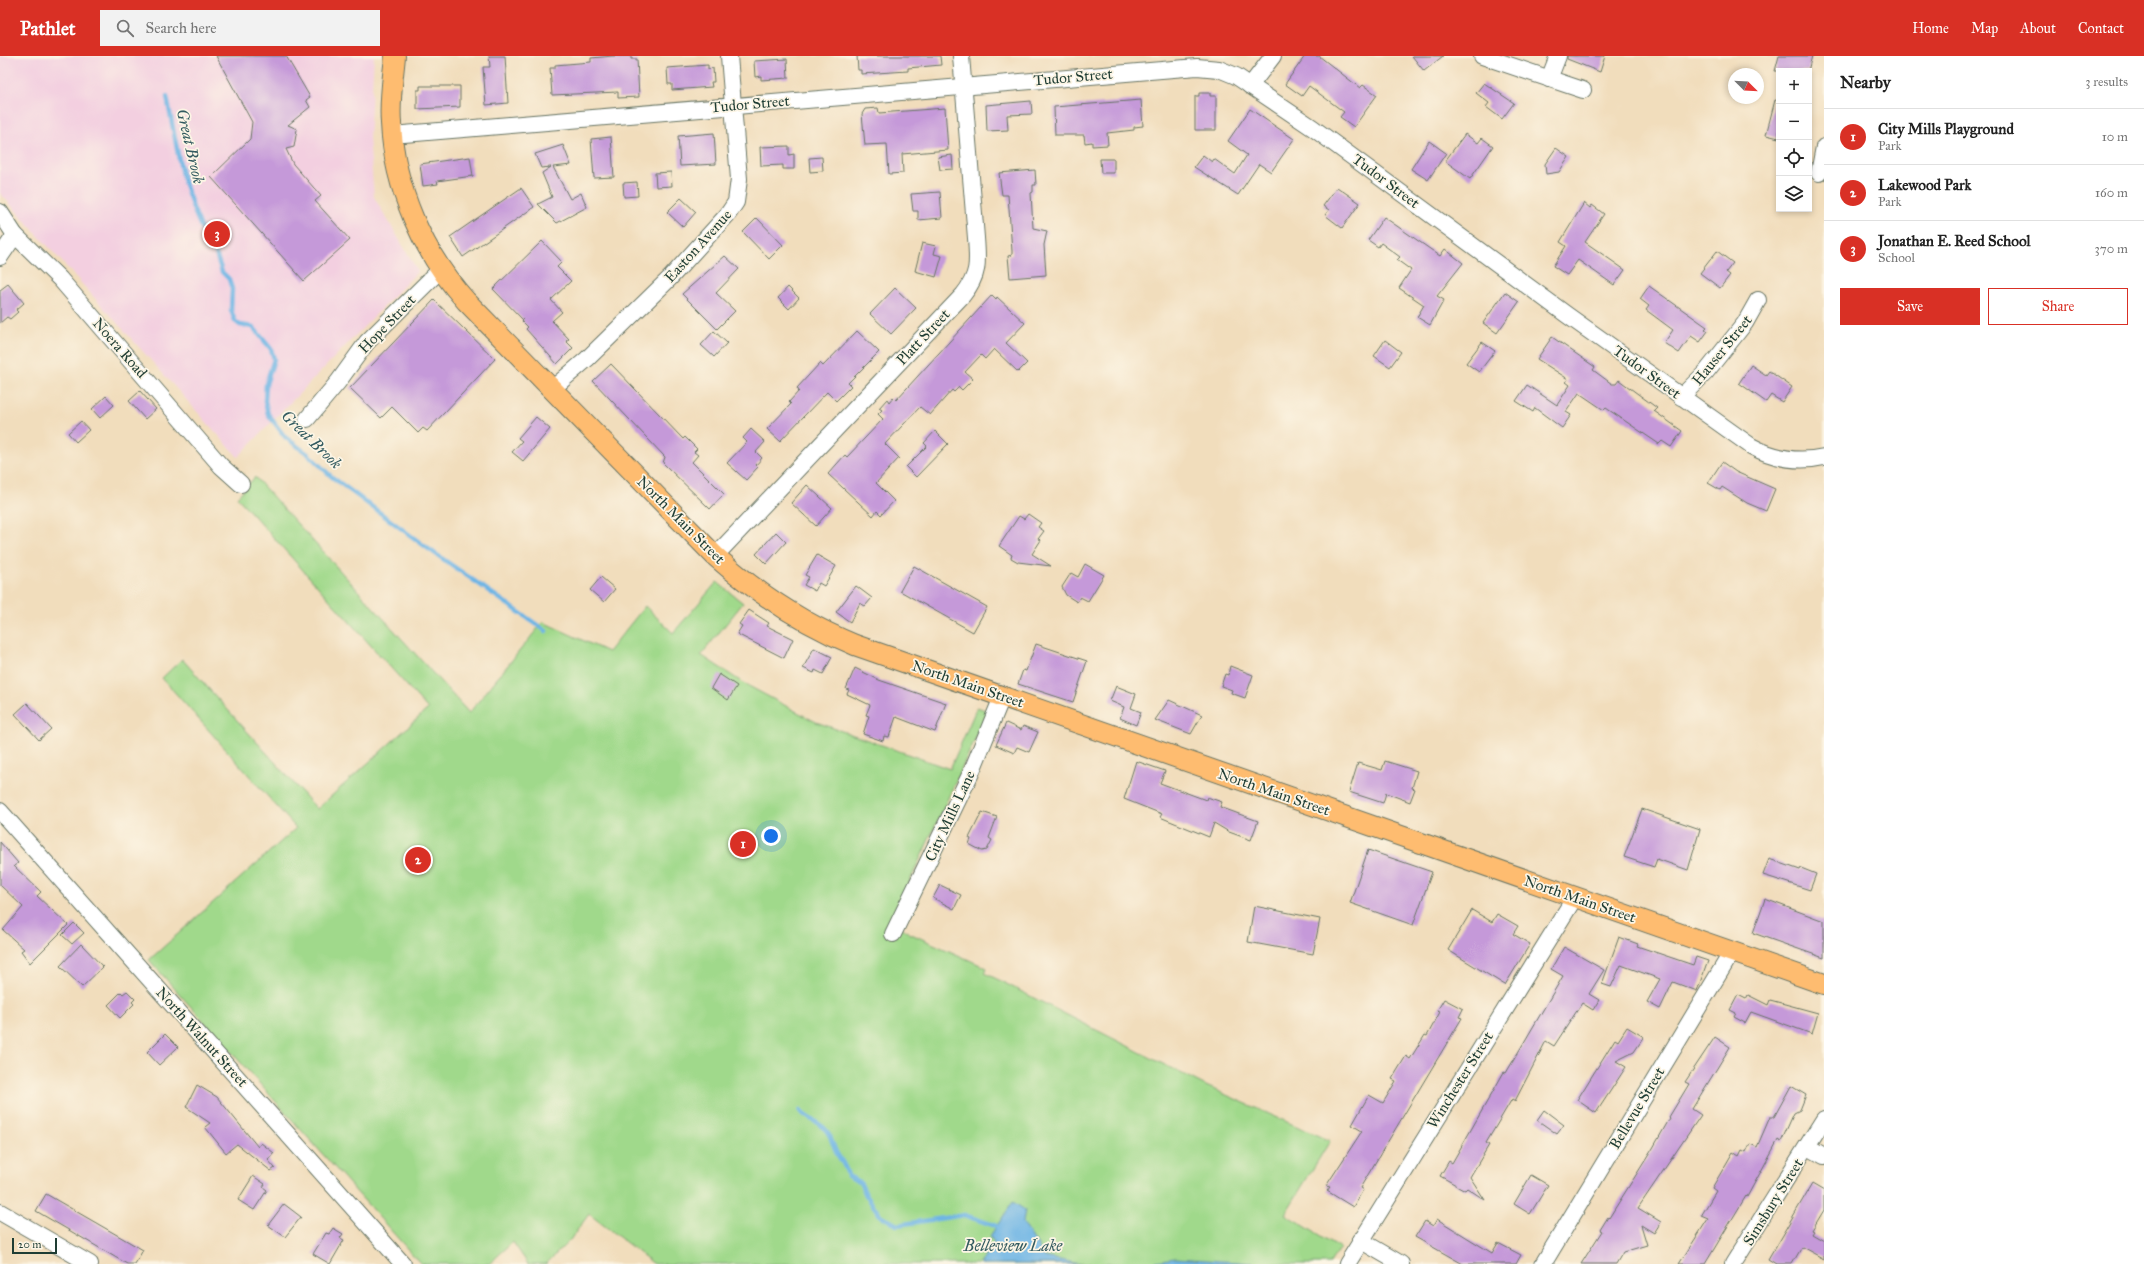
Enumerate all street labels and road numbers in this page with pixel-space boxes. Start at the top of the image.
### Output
street label: Tudor Street [1033,65,1114,89]
street label: Tudor Street [710,92,791,116]
street label: Tudor Street [1349,150,1424,212]
street label: Easton Avenue [661,206,735,286]
street label: Hope Street [355,290,420,357]
street label: Platt Street [893,305,954,369]
street label: Hauser Street [1688,311,1756,389]
street label: Noera Road [89,314,151,382]
street label: Tudor Street [1610,341,1685,403]
street label: North Main Street [633,472,729,568]
street label: North Main Street [910,656,1027,712]
street label: North Main Street [1216,764,1333,820]
street label: City Mills Lane [921,768,979,864]
street label: North Main Street [1522,871,1639,927]
street label: North Walnut Street [152,983,252,1091]
street label: Winchester Street [1423,1028,1497,1132]
street label: Bellevue Street [1605,1063,1669,1152]
street label: Simsbury Street [1739,1155,1807,1249]

